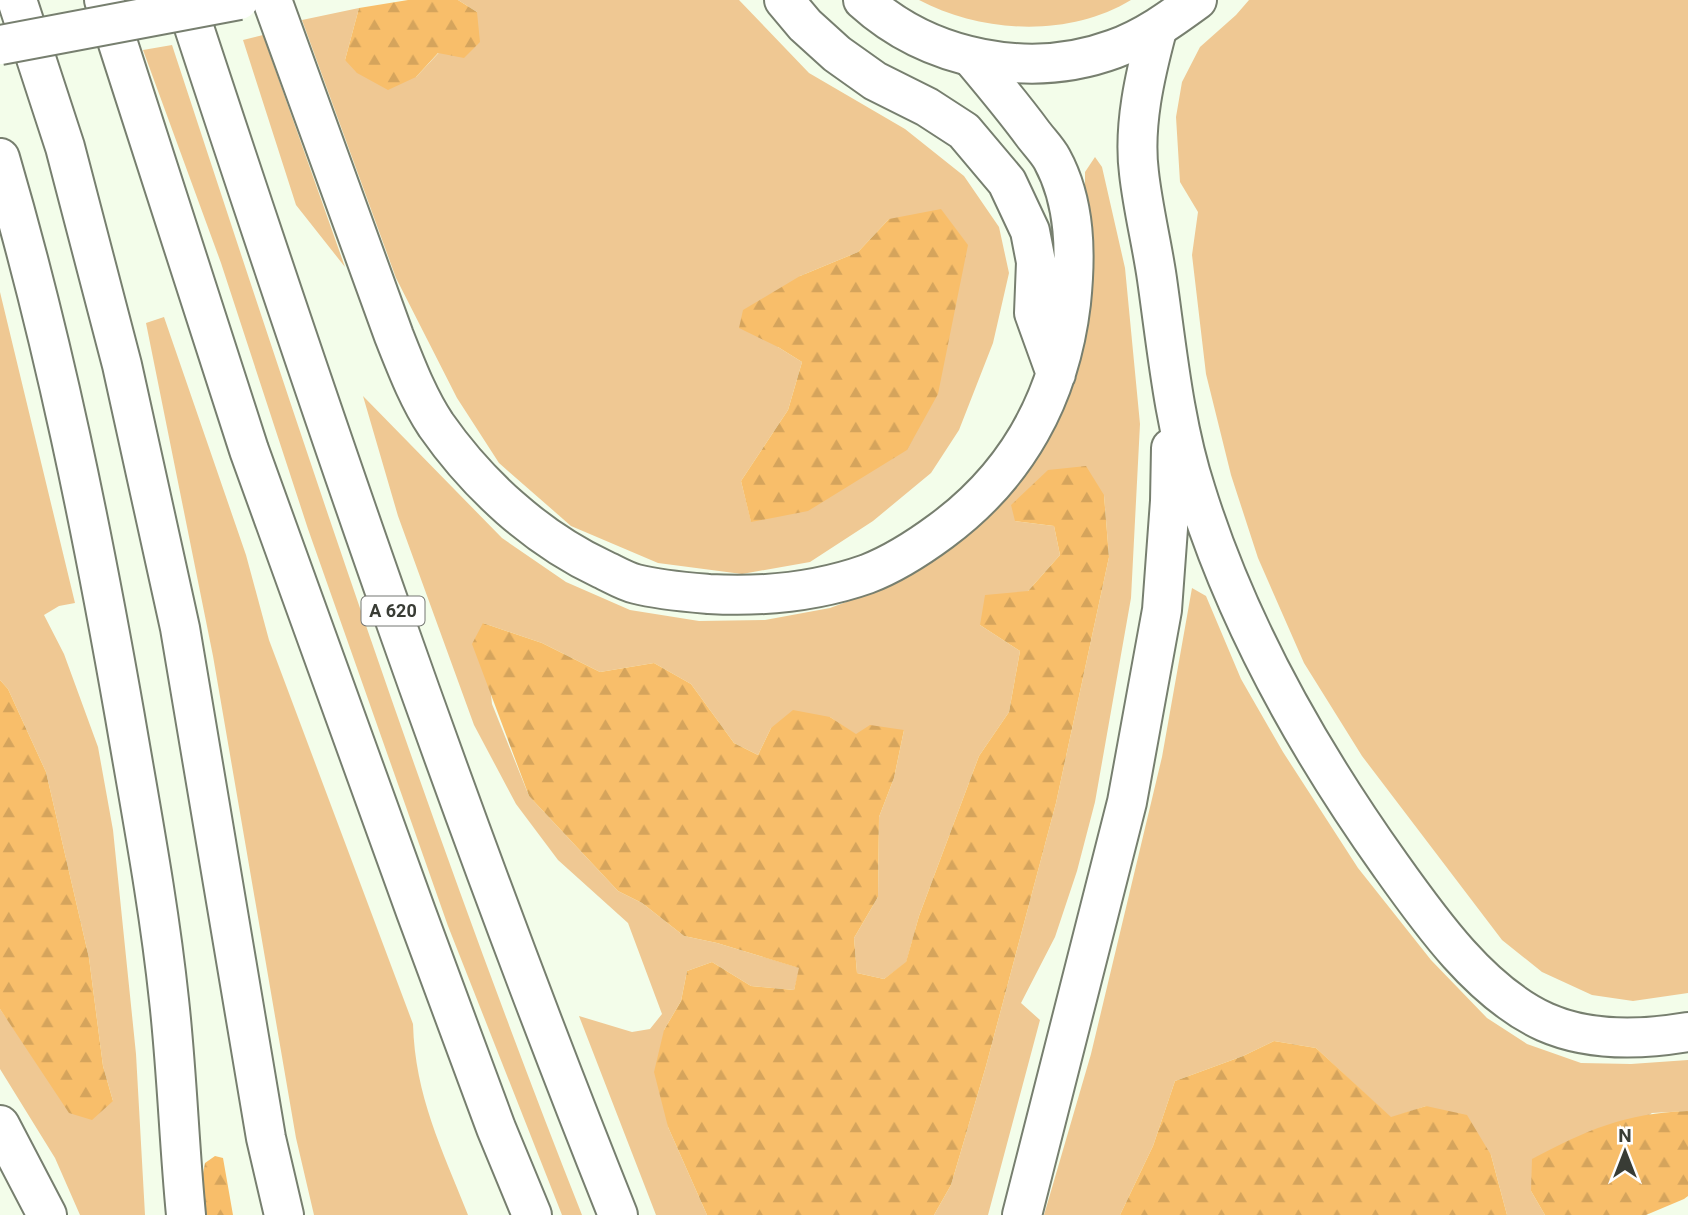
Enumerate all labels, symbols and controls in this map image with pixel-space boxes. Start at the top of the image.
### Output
road number: A 620 [362,596,424,626]
north arrow [1590,1117,1660,1187]
text: N [1618,1124,1632,1147]

